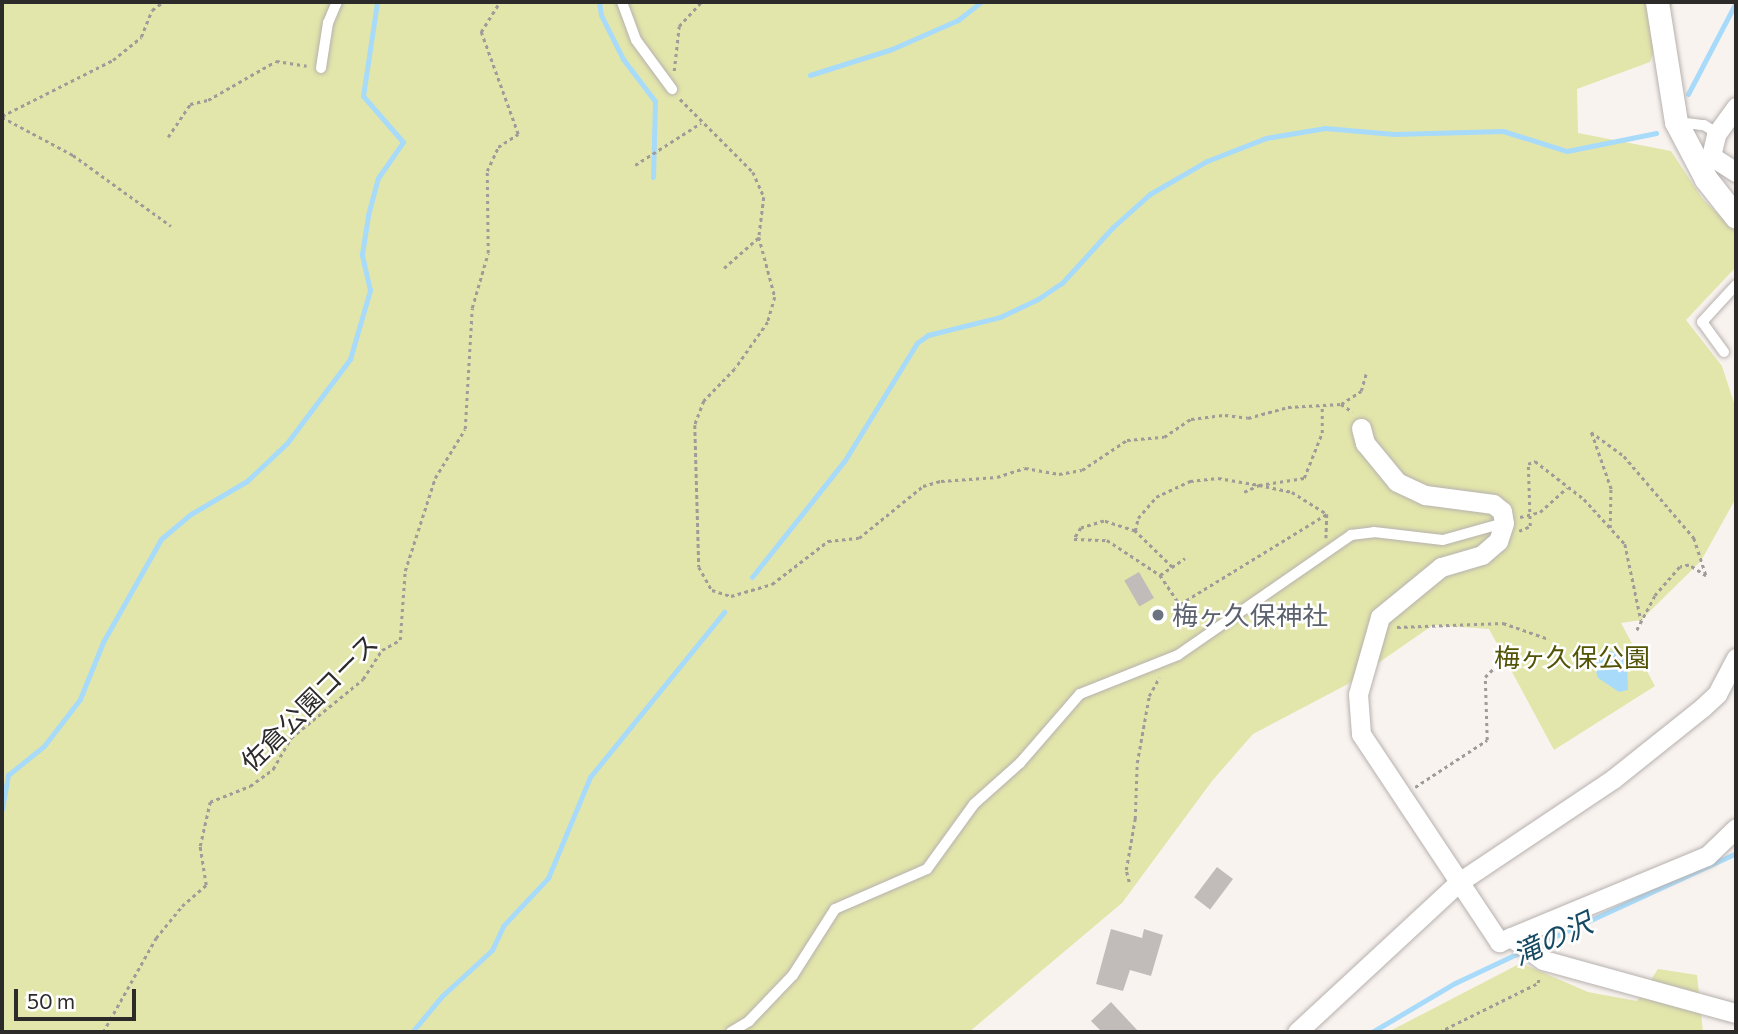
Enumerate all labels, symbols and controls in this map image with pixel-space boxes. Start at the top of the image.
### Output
place label: 梅ヶ久保神社 [1172,599,1328,631]
marker: 梅ヶ久保神社 [1150,607,1166,623]
street label: 佐倉公園コース [234,627,384,777]
park label: 梅ヶ久保公園 [1494,641,1650,673]
water label: 滝の沢 [1507,905,1597,971]
scale bar [18,974,140,1018]
text: 50 m [27,988,75,1013]

